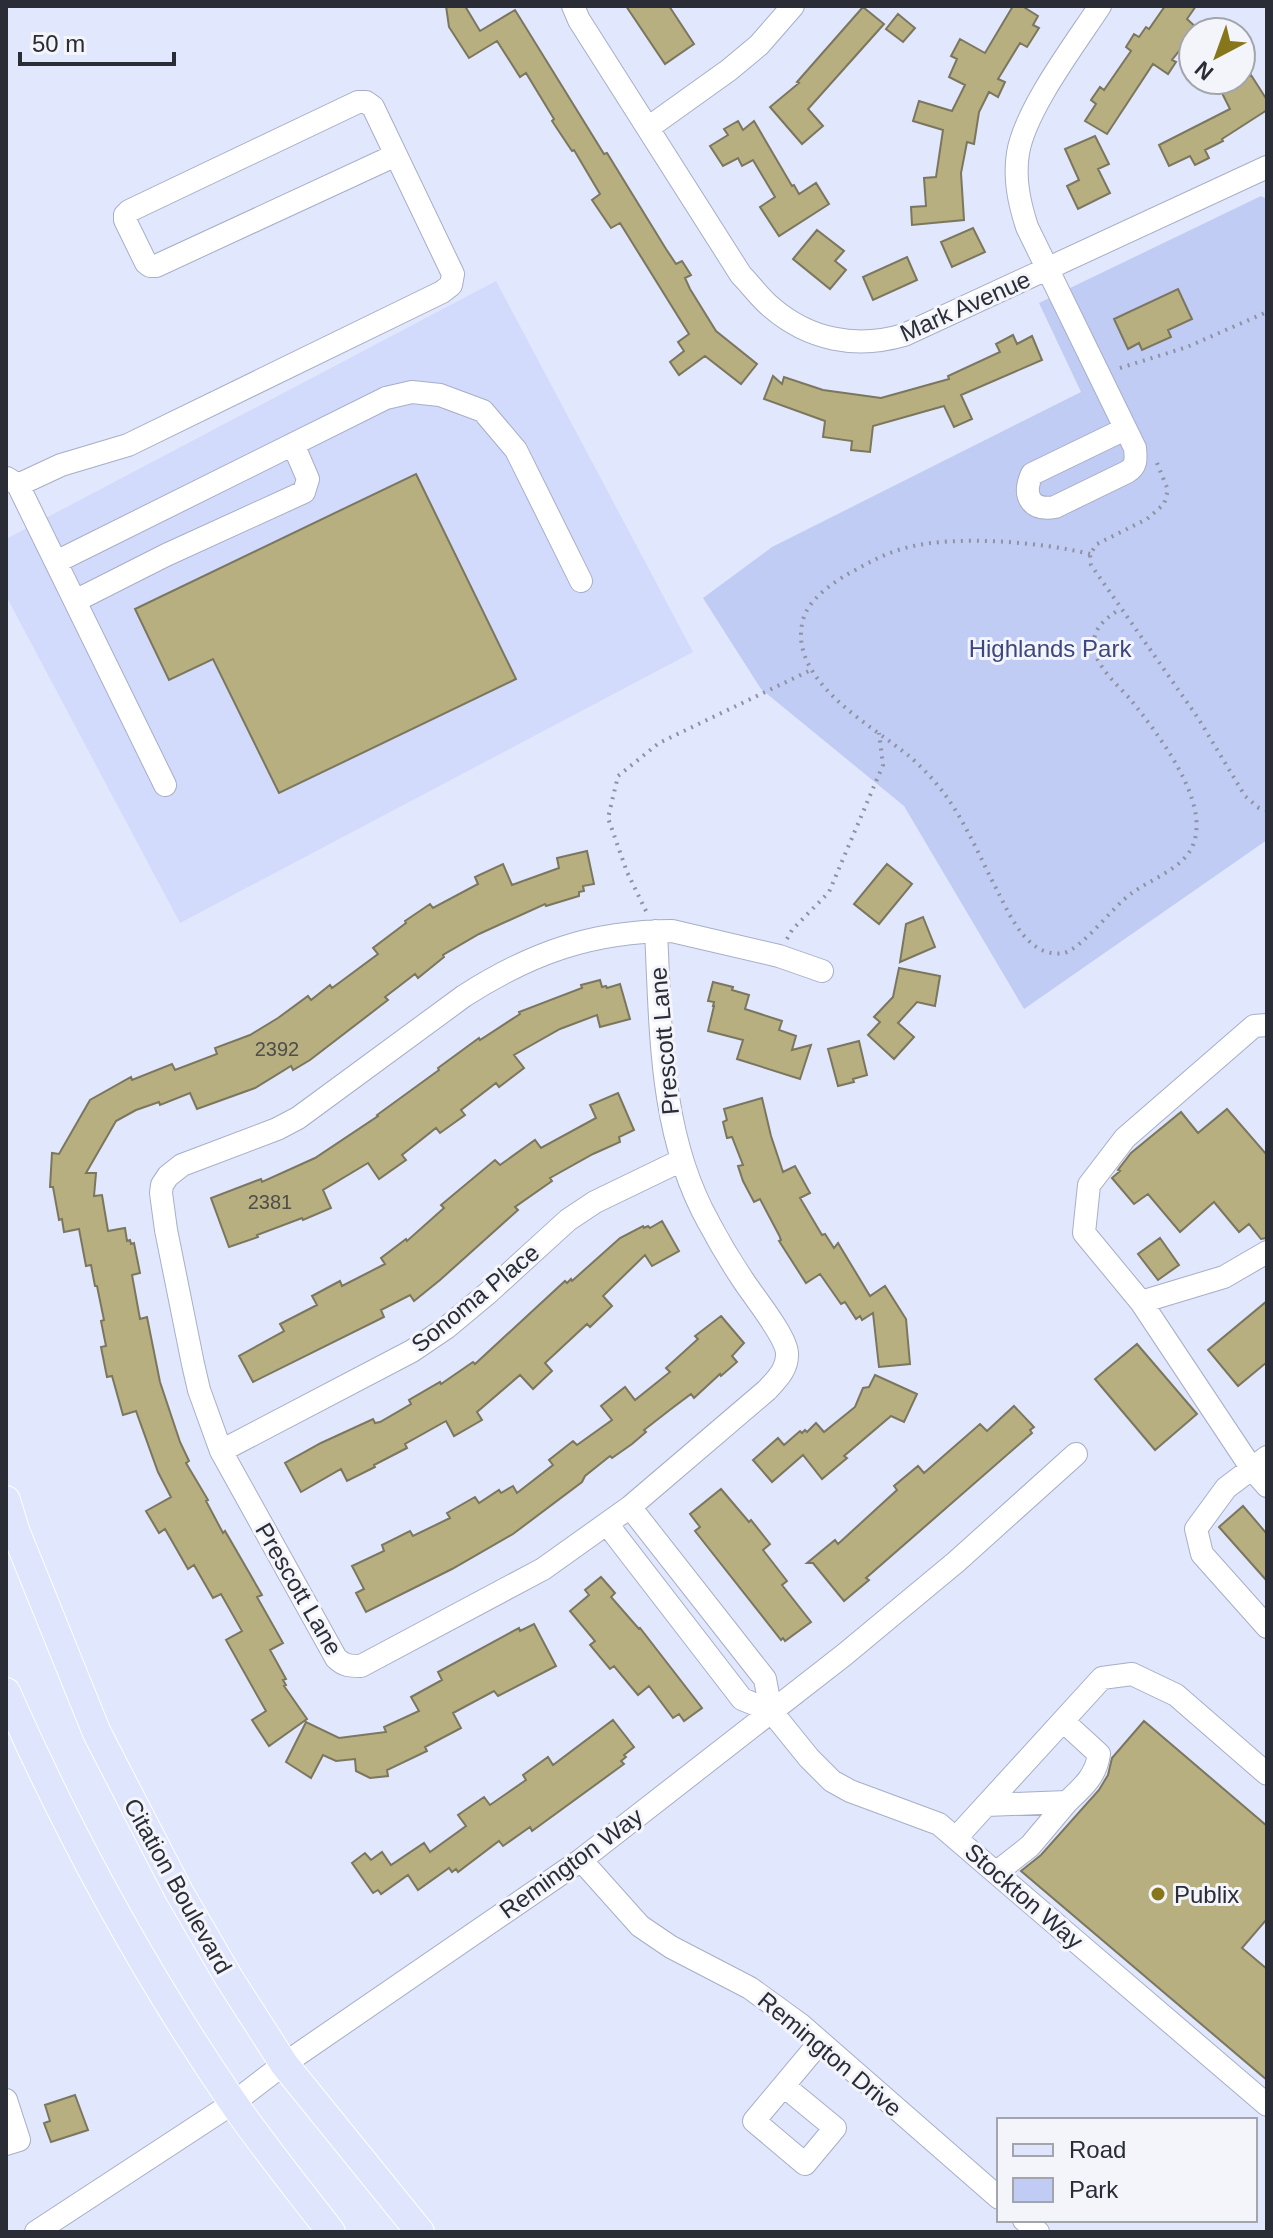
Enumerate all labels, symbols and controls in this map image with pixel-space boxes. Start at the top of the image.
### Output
scale bar [20,16,174,66]
north arrow [1177,16,1257,96]
text: 50 m [32,30,85,57]
text: N [1190,56,1218,85]
street label: Mark Avenue [896,265,1034,347]
park label: Highlands Park [969,635,1132,662]
street label: Prescott Lane [644,966,684,1116]
house number: 2392 [255,1038,299,1060]
house number: 2381 [248,1191,292,1213]
street label: Sonoma Place [406,1238,544,1358]
street label: Prescott Lane [250,1518,348,1660]
street label: Citation Boulevard [119,1794,237,1978]
street label: Remington Way [494,1802,648,1924]
street label: Stockton Way [960,1838,1088,1954]
place label: Publix [1174,1881,1239,1908]
marker: Publix [1149,1885,1167,1903]
street label: Remington Drive [753,1986,907,2122]
legend [997,2118,1257,2222]
text: Road [1069,2136,1126,2163]
text: Park [1069,2176,1119,2203]

